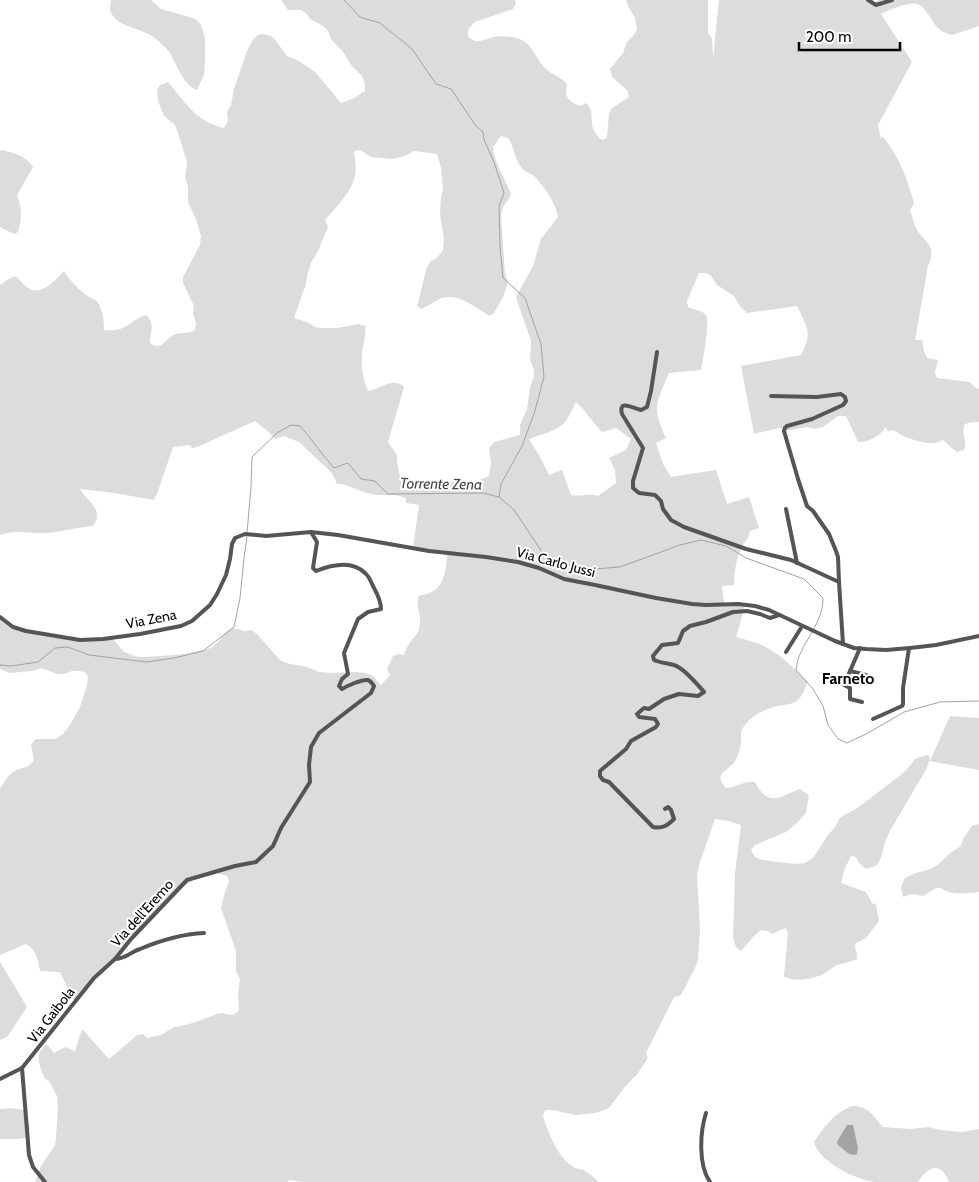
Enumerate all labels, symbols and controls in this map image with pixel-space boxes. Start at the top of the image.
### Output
scale bar [799,20,900,52]
text: 200 m [806,28,851,46]
water label: Torrente Zena [400,474,482,494]
street label: Via Carlo Jussi [514,543,598,581]
street label: Via Zena [124,605,178,633]
district label: Farneto [822,669,874,688]
street label: Via dell'Eremo [107,875,177,951]
street label: Via Gaibola [23,983,79,1047]

